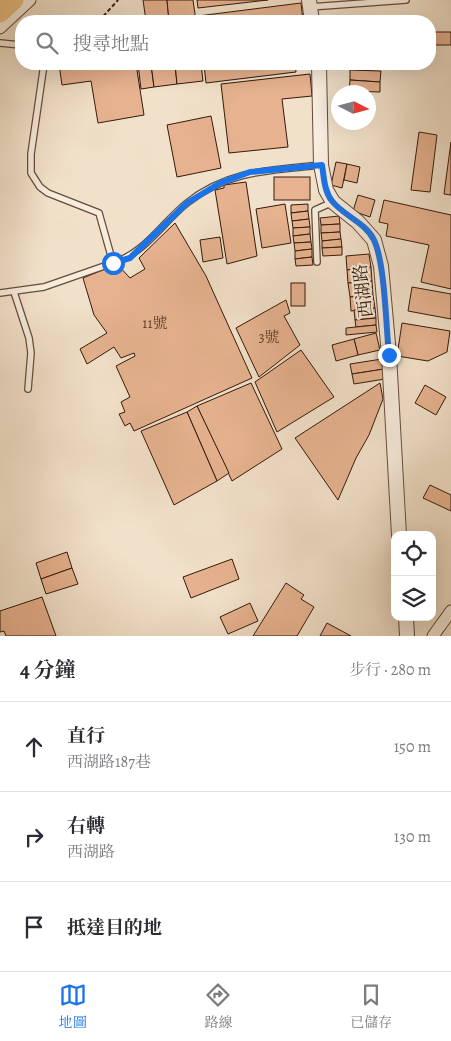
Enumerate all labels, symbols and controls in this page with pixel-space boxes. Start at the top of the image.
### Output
search box [15,15,436,70]
icon: search [33,29,61,57]
text: 搜尋地點 [73,31,149,57]
north arrow [331,85,376,130]
route start [102,252,125,275]
street label: 西湖路 [348,263,378,319]
house number: 11號 [142,313,168,333]
house number: 3號 [258,327,280,347]
route end [378,344,401,367]
map controls [391,531,436,621]
button: locate [391,531,436,576]
button: layers [391,576,436,621]
text: 4 分鐘 [20,656,76,684]
text: 步行 · 280 m [349,659,431,681]
text: 直行 [67,723,105,749]
icon: ahead [20,733,48,761]
text: 150 m [394,736,431,758]
text: 西湖路187巷 [67,751,151,773]
text: 右轉 [67,813,105,839]
icon: right [20,823,48,851]
text: 130 m [394,826,431,848]
text: 西湖路 [67,841,115,863]
icon: arrive [20,913,48,941]
text: 抵達目的地 [67,915,162,941]
tab: 地圖 [59,981,87,1032]
tab: 路線 [204,981,232,1032]
tab: 已儲存 [350,981,392,1032]

